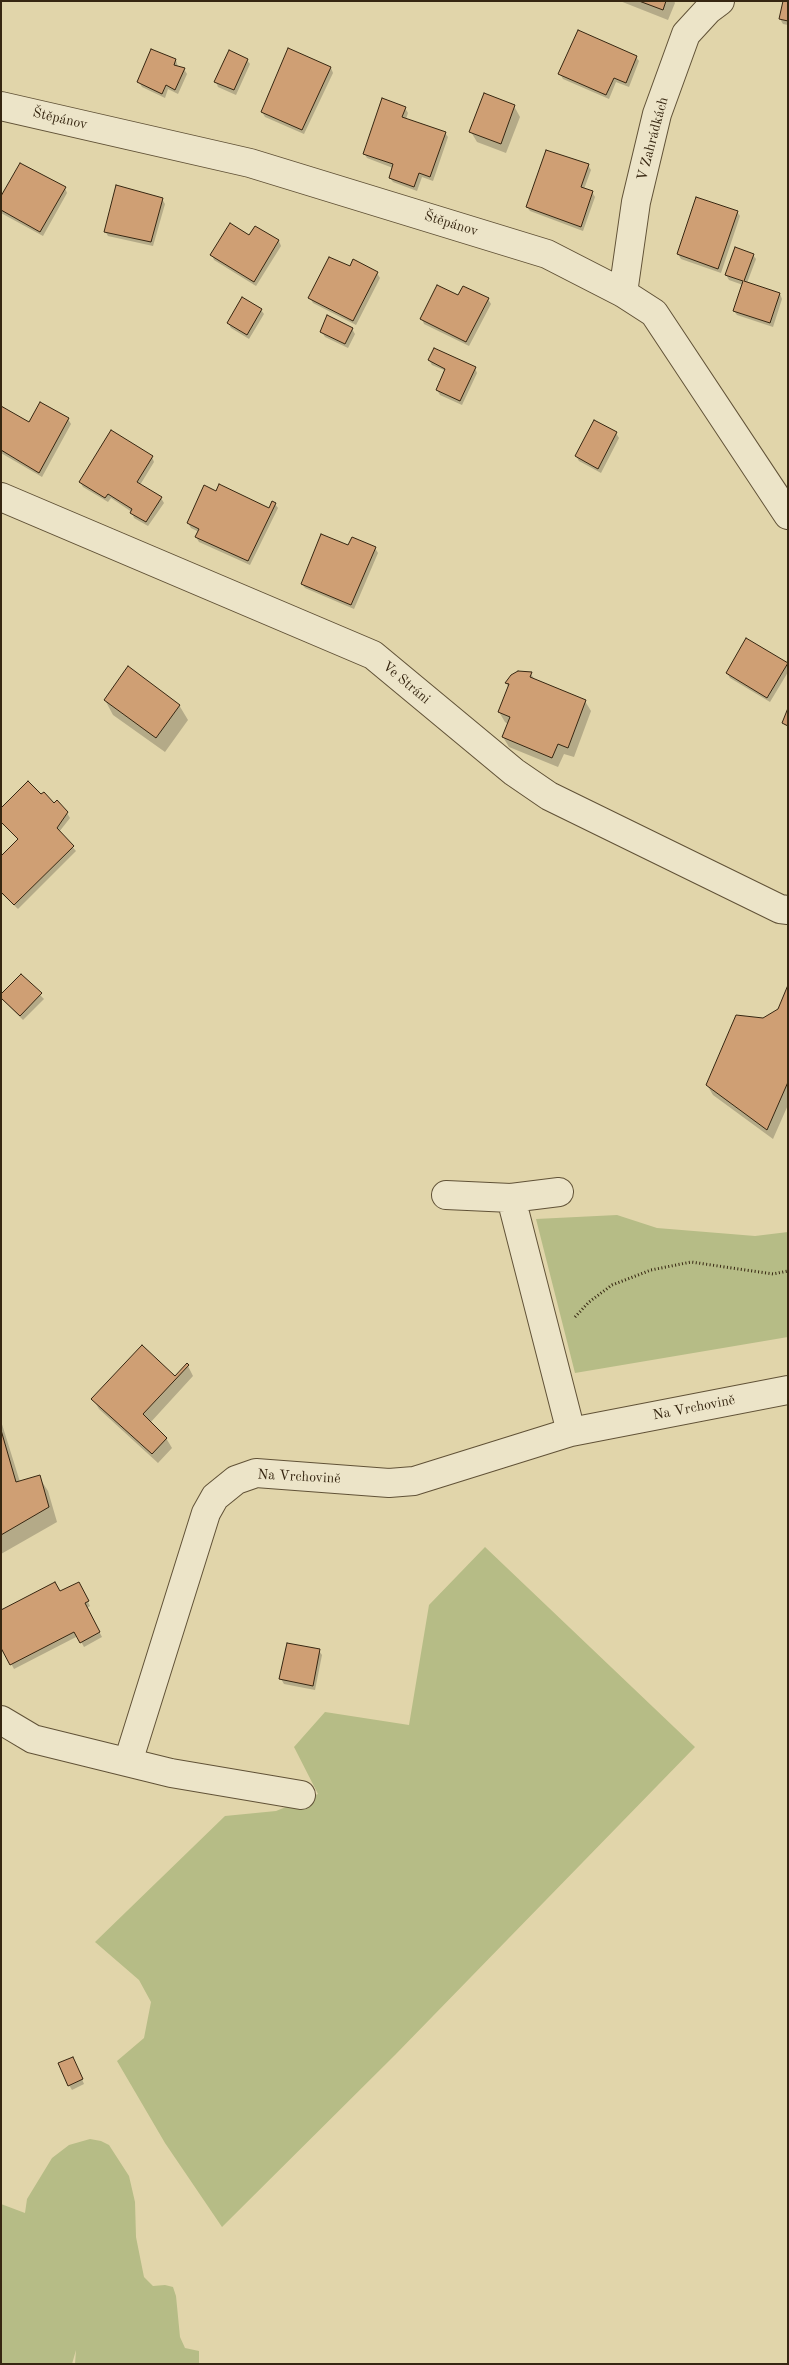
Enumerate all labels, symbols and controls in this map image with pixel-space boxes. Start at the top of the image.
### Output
street label: V Zahrádkách [634,95,672,183]
street label: Štěpánov [31,105,89,133]
street label: Štěpánov [422,208,480,240]
street label: Ve Stráni [379,658,433,708]
street label: Na Vrchovině [651,1392,737,1424]
street label: Na Vrchovině [257,1466,341,1488]

